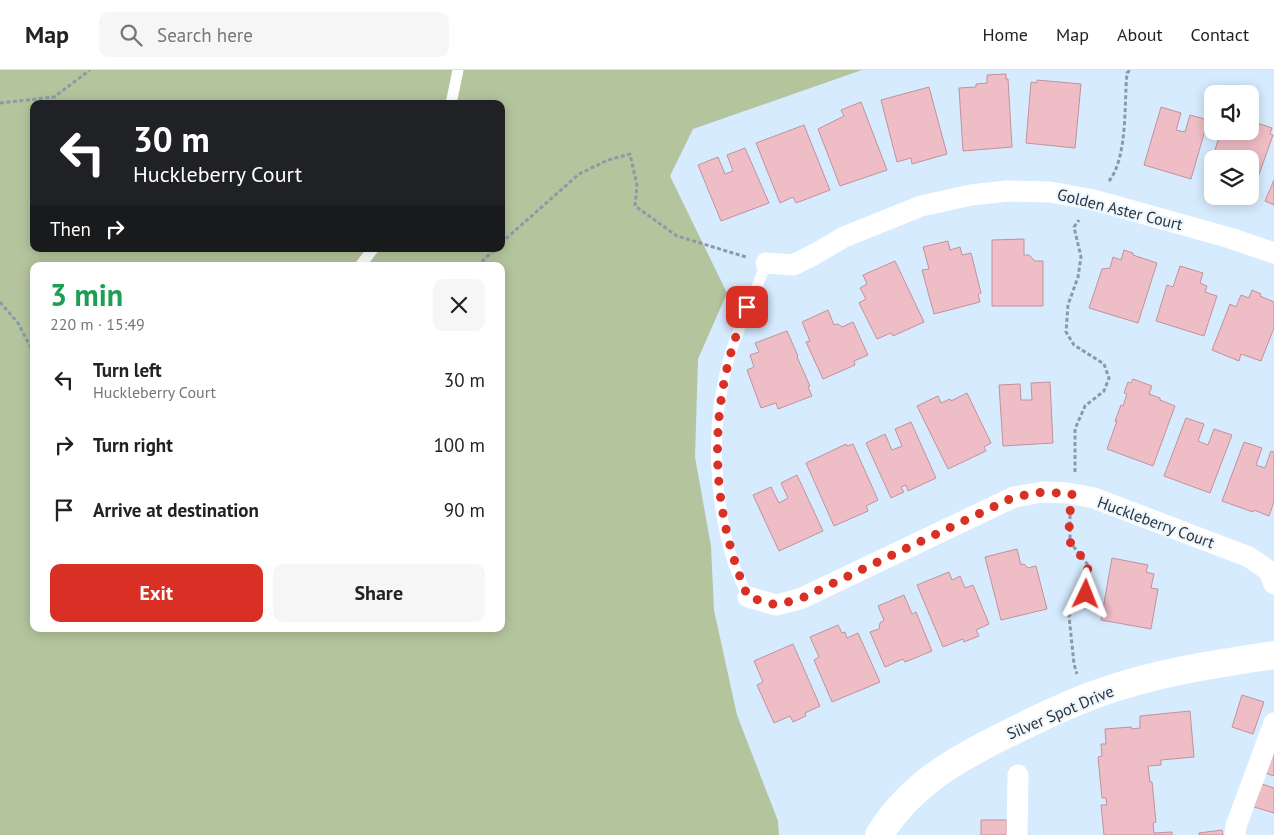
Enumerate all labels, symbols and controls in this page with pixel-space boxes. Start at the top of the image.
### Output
search box [99,12,449,57]
text: Map [25,19,69,50]
icon: search [117,21,145,49]
text: Search here [157,23,253,47]
text: Home [982,23,1028,46]
text: Map [1056,23,1089,46]
text: About [1117,23,1163,46]
text: Contact [1191,23,1249,46]
map controls [1204,85,1259,205]
button: sound [1204,85,1259,140]
text: 30 m [133,116,210,162]
icon: left [50,120,115,185]
button: layers [1204,150,1259,205]
text: Huckleberry Court [133,160,302,188]
street label: Golden Aster Court [1055,184,1185,234]
icon: right [101,215,129,243]
text: Then [50,217,91,241]
text: 3 min [50,275,123,314]
button: close [433,279,485,331]
pin [726,286,768,328]
icon: arrive [733,293,761,321]
text: 220 m · 15:49 [50,314,145,334]
text: Turn left [93,358,162,382]
icon: left [50,366,78,394]
text: 30 m [444,368,485,392]
text: Huckleberry Court [93,382,216,402]
icon: right [50,431,78,459]
text: Turn right [93,433,173,457]
text: 100 m [433,433,485,457]
street label: Huckleberry Court [1095,492,1218,553]
icon: arrive [50,496,78,524]
text: Arrive at destination [93,498,259,522]
text: 90 m [444,498,485,522]
button: Exit [50,564,263,622]
button: Share [273,564,485,622]
position arrow [1059,567,1111,619]
street label: Silver Spot Drive [1004,680,1116,744]

